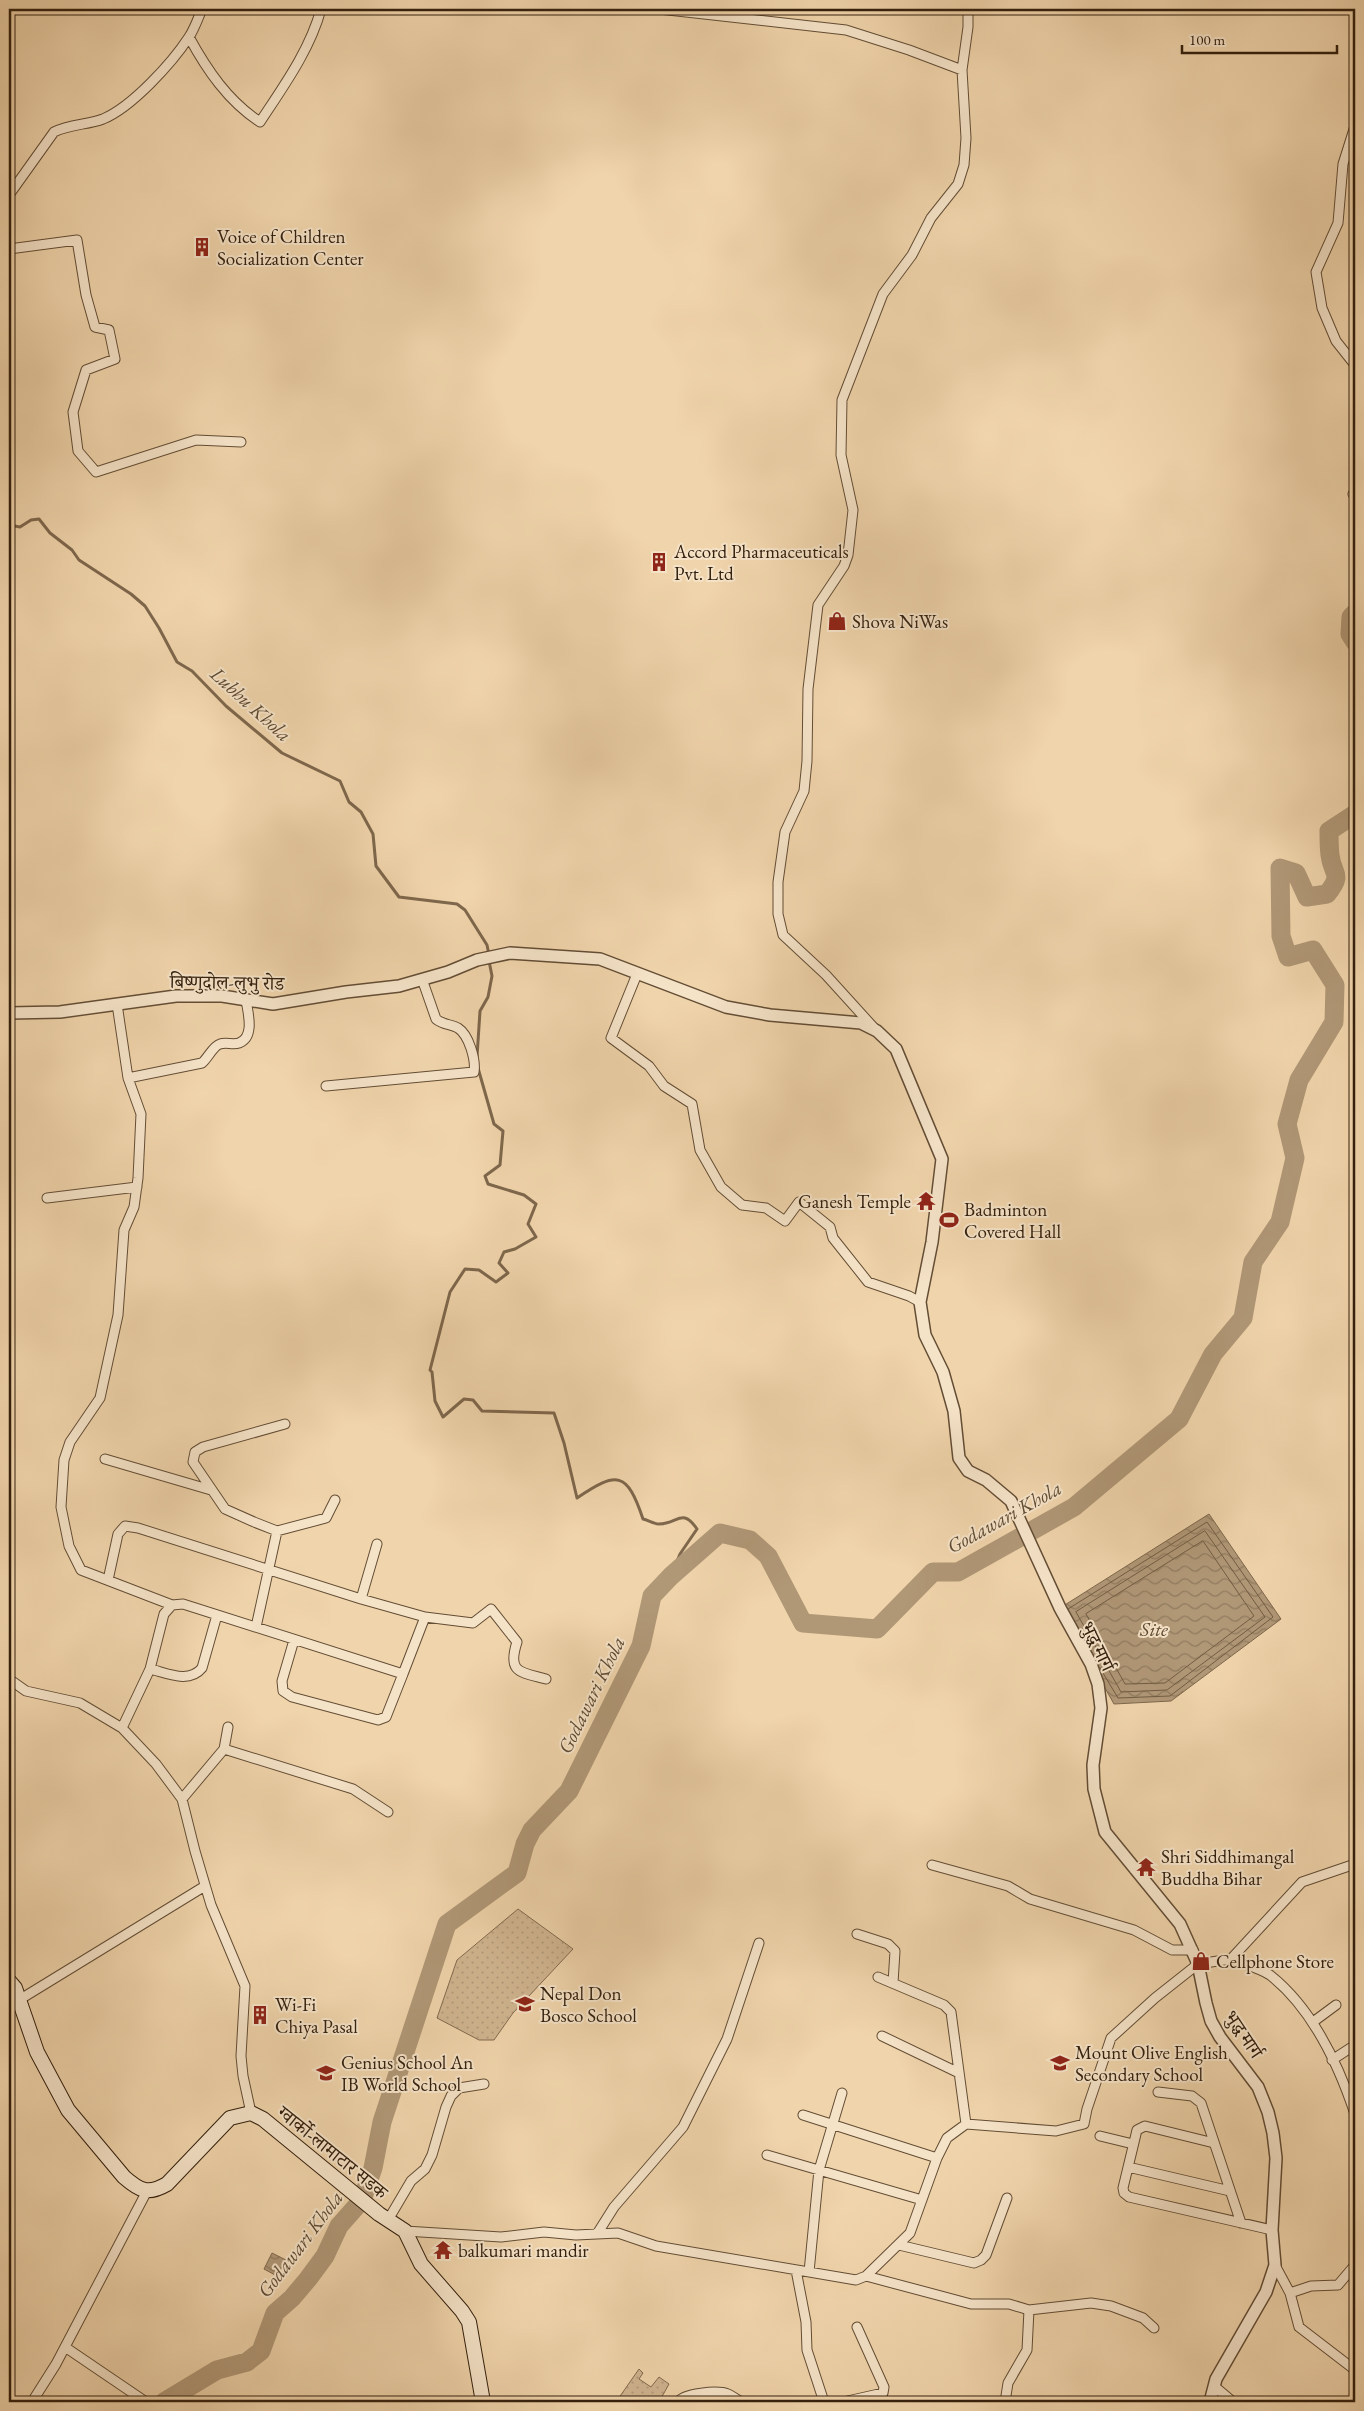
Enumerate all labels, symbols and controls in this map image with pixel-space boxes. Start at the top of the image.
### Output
scale bar [1182,22,1336,54]
text: 100 m [1189,30,1226,49]
place label: Voice of Children Socialization Center [217,224,364,271]
building icon: Voice of Children Socialization Center [191,236,213,258]
place label: Accord Pharmaceuticals Pvt. Ltd [673,539,849,586]
building icon: Accord Pharmaceuticals Pvt. Ltd [648,551,670,573]
place label: Shova NiWas [852,609,948,634]
shop icon: Shova NiWas [826,610,848,632]
water label: Lubhu Khola [204,660,297,747]
street label: बिष्णुदोल-लुभु रोड [169,969,286,996]
place label: Ganesh Temple [798,1189,911,1214]
temple icon: Ganesh Temple [915,1190,937,1212]
place label: Badminton Covered Hall [964,1197,1061,1244]
sports icon: Badminton Covered Hall [938,1209,960,1231]
water label: Godawari Khola [942,1475,1066,1559]
water label: Site [1139,1616,1168,1642]
street label: भुद्ध मार्ग [1075,1617,1121,1676]
water label: Godawari Khola [551,1632,631,1758]
place label: Shri Siddhimangal Buddha Bihar [1161,1844,1295,1891]
temple icon: Shri Siddhimangal Buddha Bihar [1135,1856,1157,1878]
place label: Cellphone Store [1216,1949,1334,1974]
shop icon: Cellphone Store [1190,1950,1212,1972]
place label: Nepal Don Bosco School [540,1981,637,2028]
place label: Wi-Fi Chiya Pasal [275,1992,358,2039]
school or university icon: Nepal Don Bosco School [514,1993,536,2015]
building icon: Wi-Fi Chiya Pasal [249,2004,271,2026]
street label: भुद्ध मार्ग [1218,2005,1269,2064]
place label: Mount Olive English Secondary School [1075,2040,1228,2087]
place label: Genius School An IB World School [341,2050,473,2097]
school or university icon: Mount Olive English Secondary School [1049,2052,1071,2074]
school or university icon: Genius School An IB World School [315,2062,337,2084]
street label: ग्वार्को-लामाटार सडक [272,2100,394,2206]
water label: Godawari Khola [251,2185,349,2303]
place label: balkumari mandir [458,2238,589,2263]
temple icon: balkumari mandir [432,2239,454,2261]

